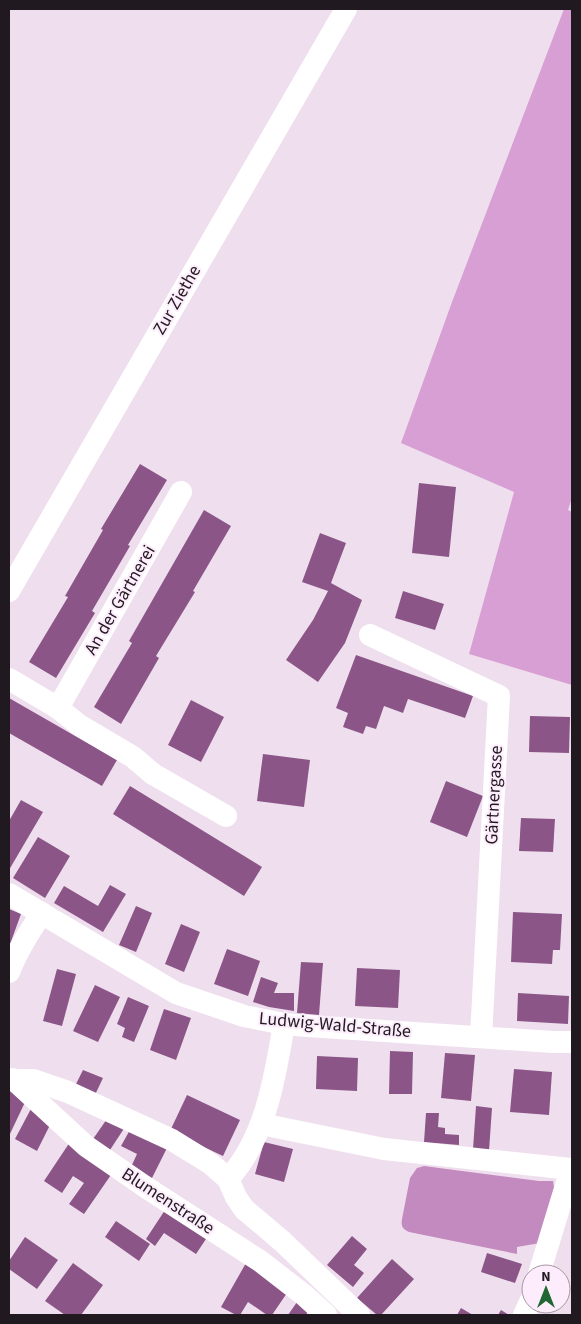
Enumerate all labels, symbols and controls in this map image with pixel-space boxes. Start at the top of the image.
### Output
street label: Zur Ziethe [147,261,207,339]
street label: An der Gärtnerei [79,541,161,659]
street label: Gärtnergasse [479,745,509,845]
street label: Ludwig-Wald-Straße [258,1006,412,1044]
street label: Blumenstraße [117,1162,219,1240]
north arrow [521,1264,571,1314]
text: N [541,1267,551,1287]

